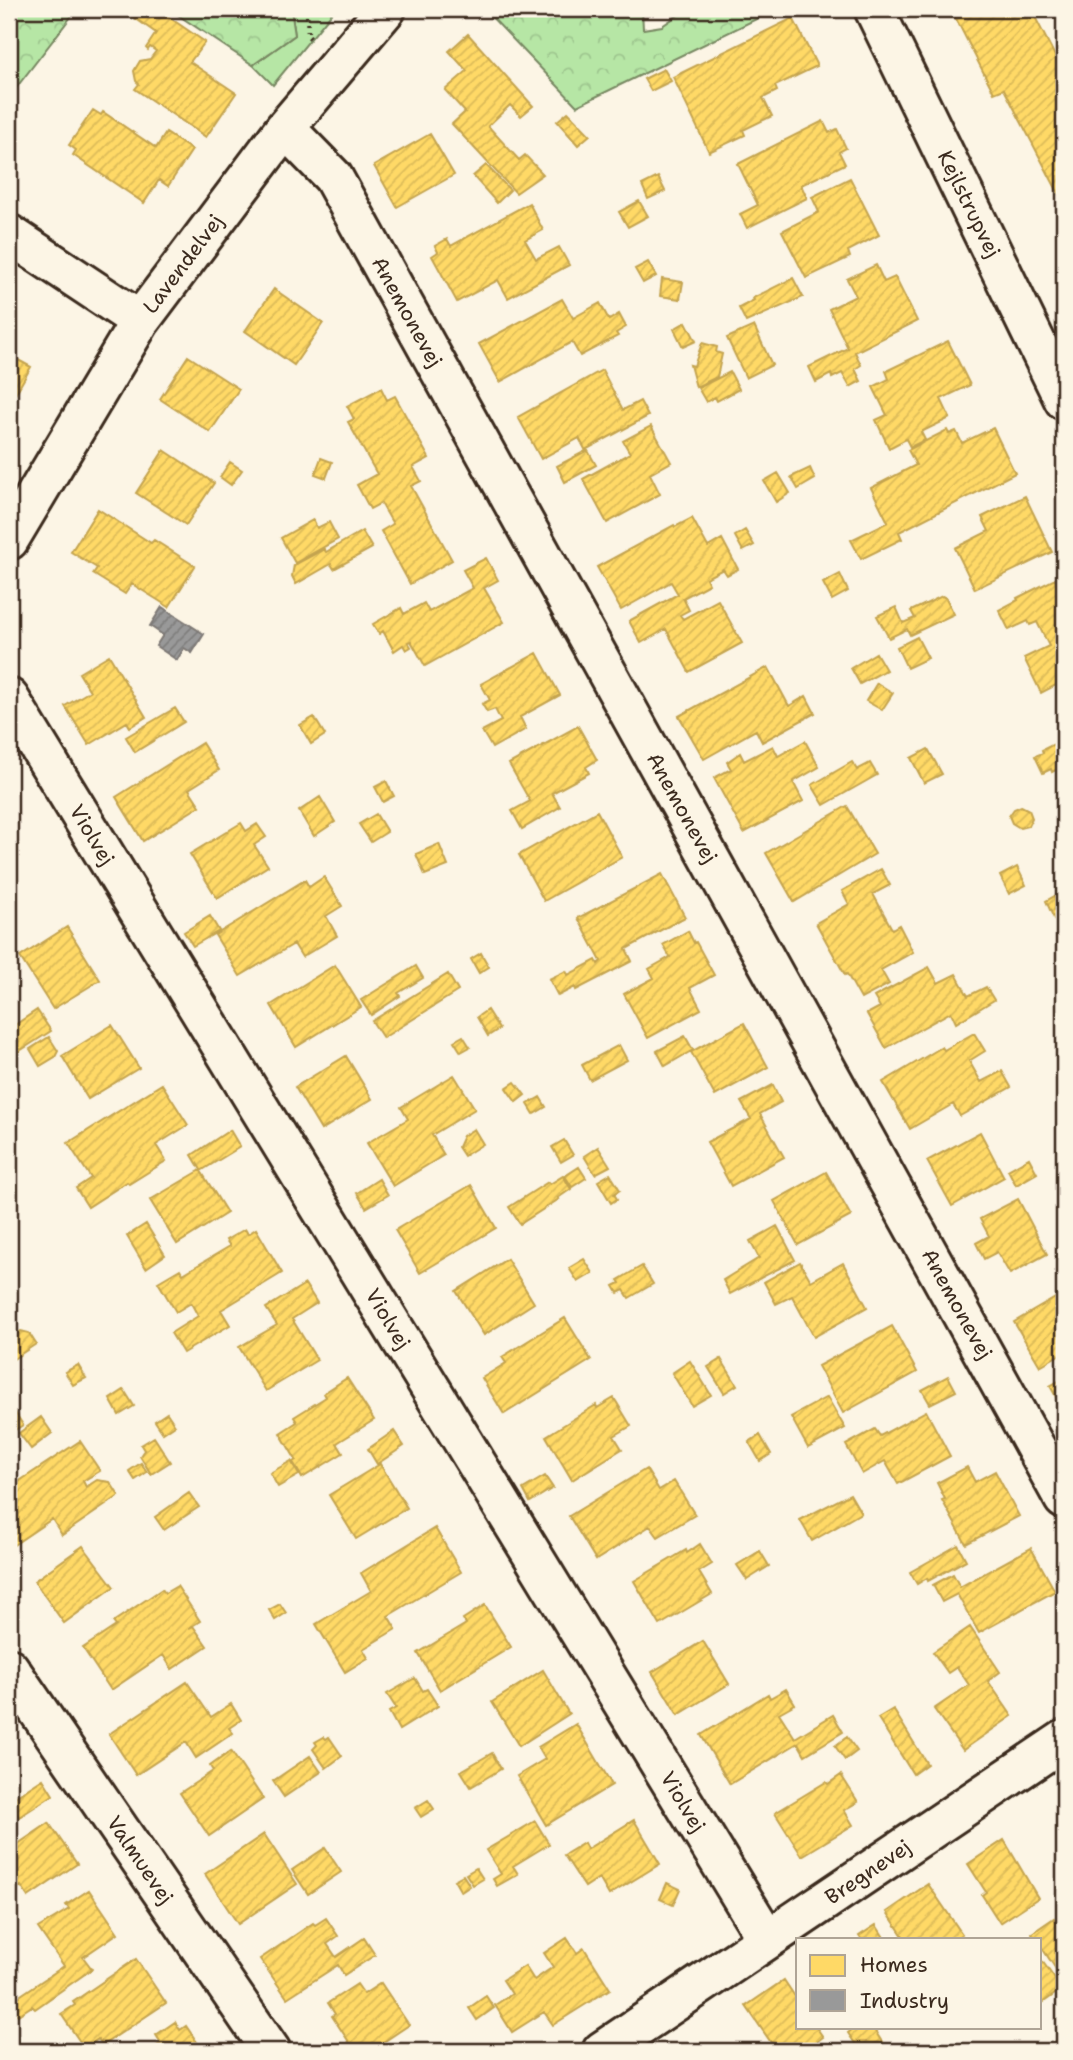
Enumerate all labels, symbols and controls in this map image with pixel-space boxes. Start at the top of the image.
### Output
street label: Kejlstrupvej [931,146,1007,262]
street label: Lavendelvej [136,209,230,319]
street label: Anemonevej [365,252,449,372]
street label: Anemonevej [640,748,724,868]
street label: Violvej [63,799,121,871]
street label: Anemonevej [915,1244,999,1364]
street label: Violvej [359,1283,417,1355]
street label: Violvej [654,1766,712,1838]
street label: Valmuevej [100,1810,180,1910]
street label: Bregnevej [820,1833,916,1911]
legend [796,1938,1042,2028]
text: Homes [860,1951,928,1979]
text: Industry [860,1987,949,2015]

